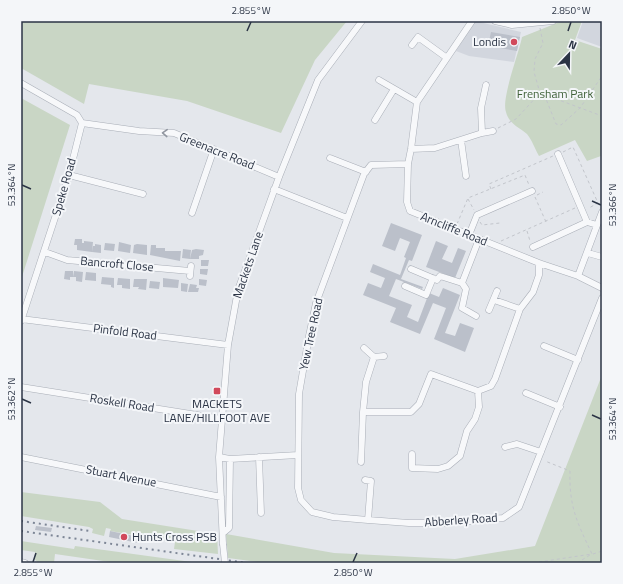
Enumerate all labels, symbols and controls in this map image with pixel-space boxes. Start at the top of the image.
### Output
text: 2.855°W [231,3,271,18]
text: 2.850°W [551,3,591,18]
place label: Londis [473,32,506,51]
north arrow [549,34,589,74]
text: N [566,36,579,54]
marker: Londis [509,37,519,47]
park label: Frensham Park [517,84,593,103]
street label: Greenacre Road [177,127,258,174]
one-way arrow [162,128,168,137]
street label: Speke Road [46,156,81,218]
text: 53.364°N [4,164,19,206]
text: 53.366°N [605,184,620,226]
street label: Arncliffe Road [418,206,491,251]
street label: Mackets Lane [227,229,268,301]
street label: Bancroft Close [80,251,155,276]
street label: Yew Tree Road [294,296,327,372]
street label: Pinfold Road [92,318,158,345]
text: 53.362°N [4,378,19,420]
marker: MACKETS LANE/HILLFOOT AVE [212,386,222,396]
street label: Roskell Road [88,388,156,417]
place label: MACKETS LANE/HILLFOOT AVE [164,394,271,427]
text: 53.364°N [605,398,620,440]
street label: Stuart Avenue [84,459,158,492]
street label: Abberley Road [424,507,498,532]
place label: Hunts Cross PSB [132,527,217,546]
marker: Hunts Cross PSB [119,532,129,542]
text: 2.855°W [13,565,53,580]
text: 2.850°W [333,565,373,580]

